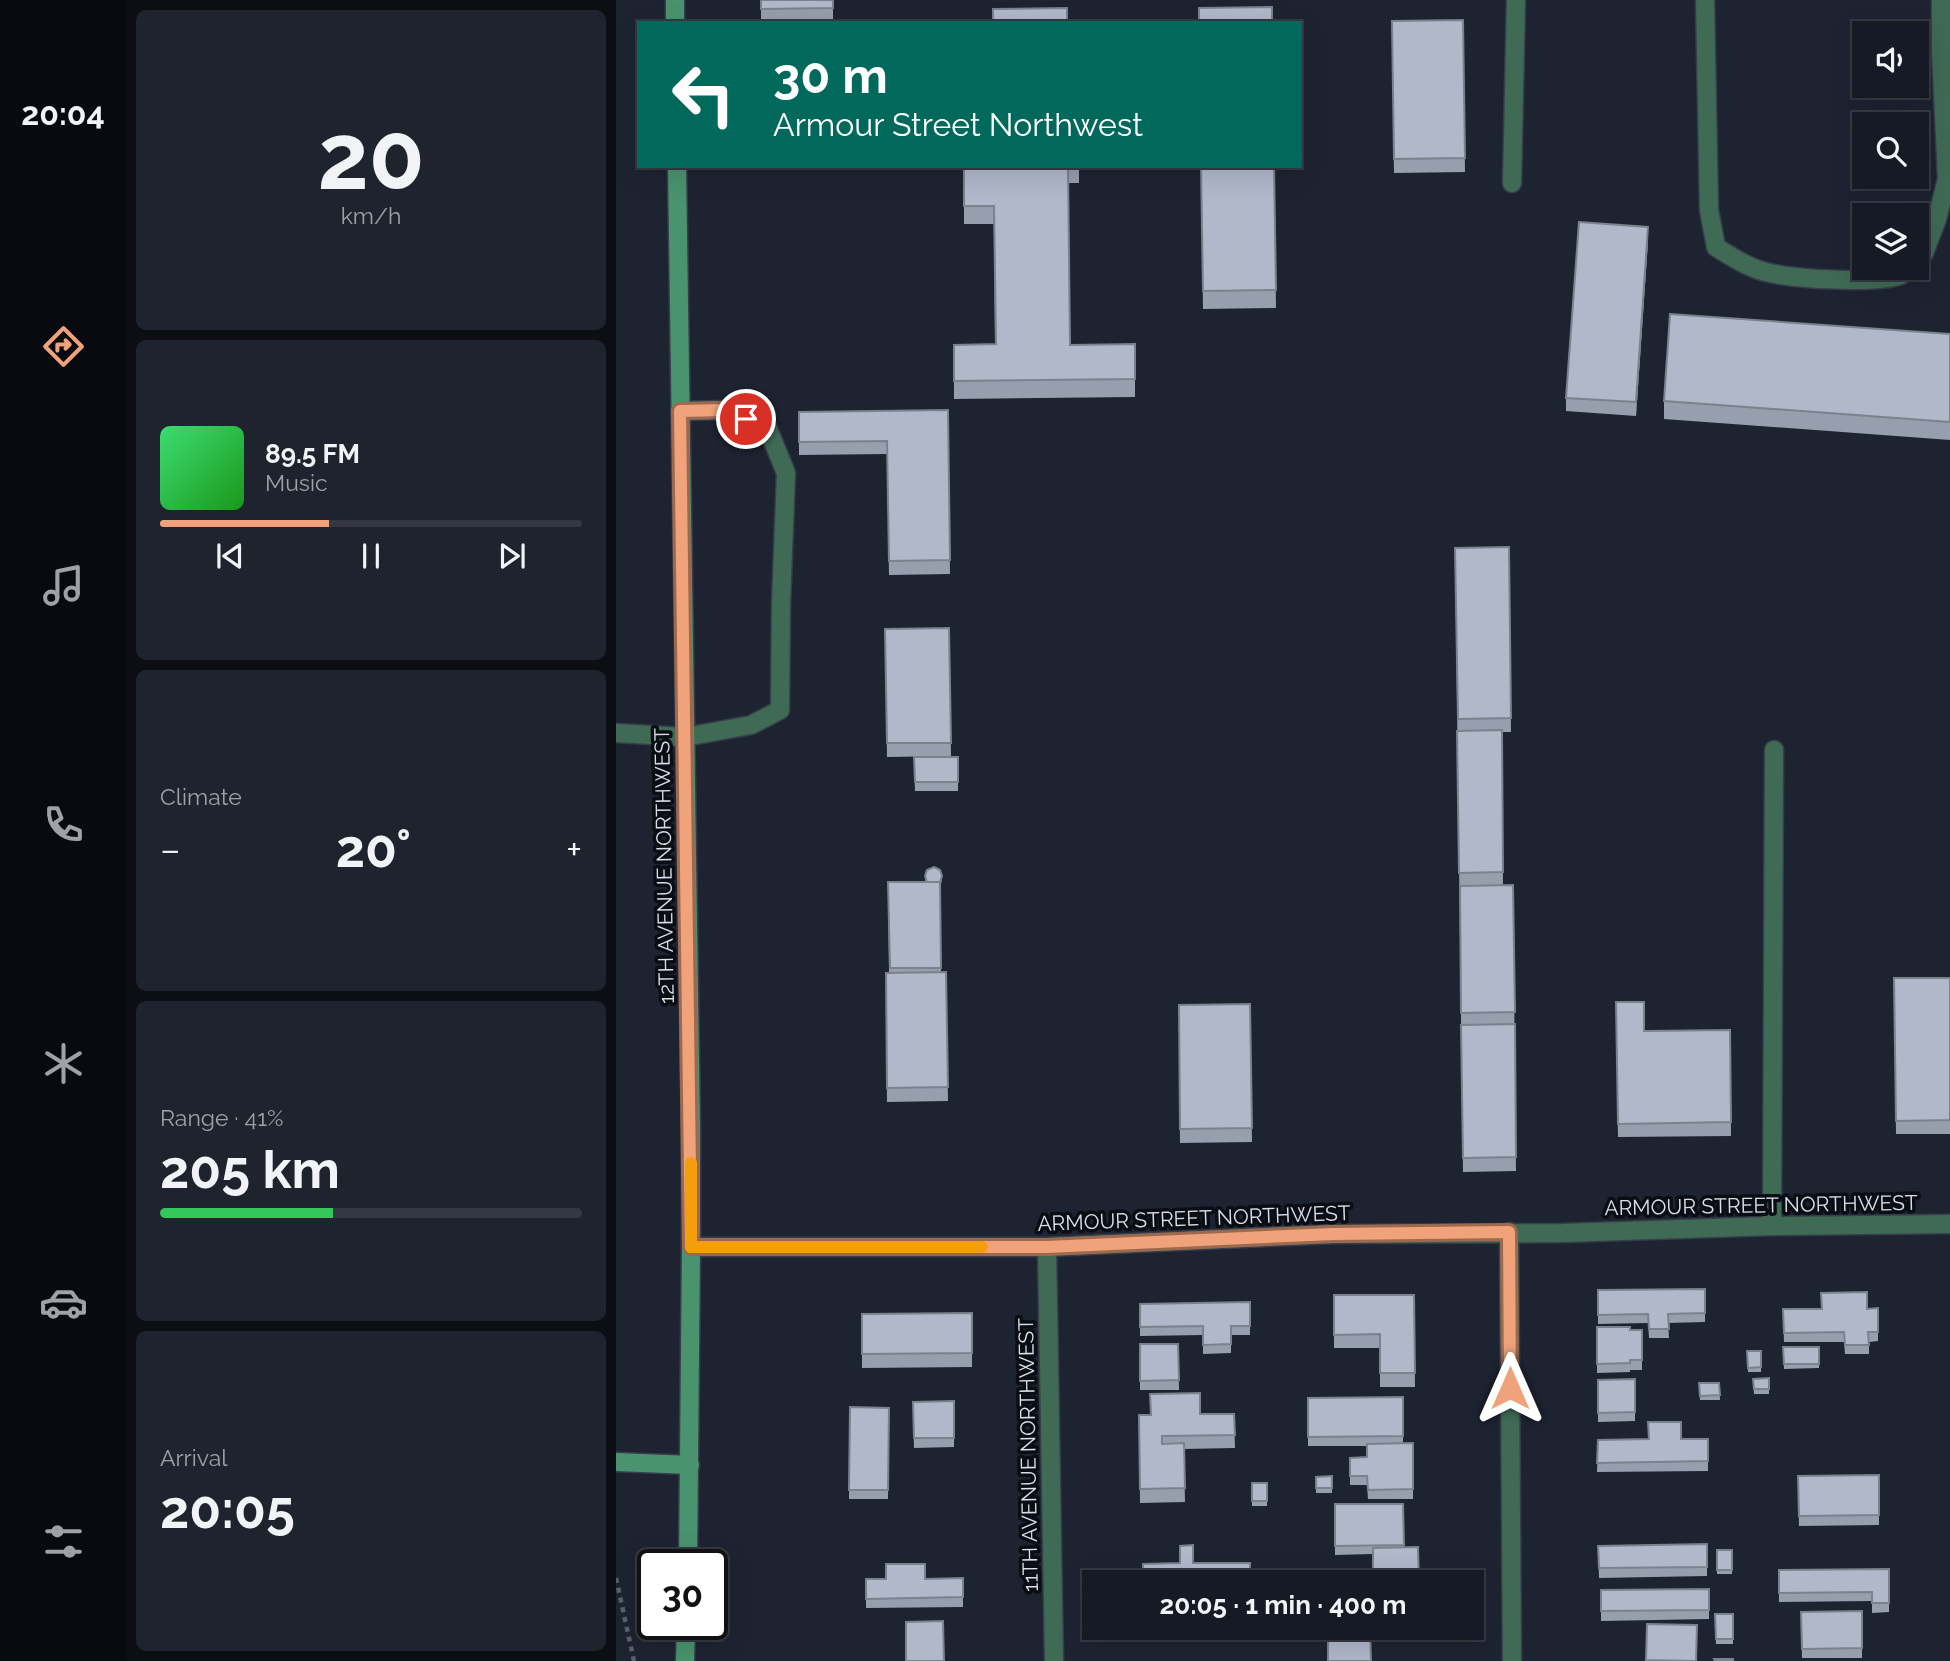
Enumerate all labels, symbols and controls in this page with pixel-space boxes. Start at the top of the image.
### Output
map controls [1852,21,1929,280]
button: sound [1852,21,1929,98]
text: 30 m [773,47,888,104]
icon: left [658,49,749,140]
text: 20:04 [21,95,105,132]
text: 20 [317,103,425,210]
text: Armour Street Northwest [773,106,1143,143]
button: search [1852,112,1929,189]
text: km/h [341,202,401,229]
button: layers [1852,203,1929,280]
icon: directions [39,322,88,371]
pin [716,389,776,449]
icon: arrive [727,400,765,438]
text: 89.5 FM [265,439,360,469]
text: Music [265,469,328,496]
icon: previous [211,537,249,575]
icon: pause [352,537,390,575]
icon: next [493,537,531,575]
icon: music [39,561,88,610]
street label: 12TH AVENUE NORTHWEST [649,728,679,1004]
text: Climate [160,783,242,810]
icon: phone [39,800,88,849]
text: 20° [336,818,411,879]
text: − [160,827,180,872]
text: + [566,827,582,872]
icon: climate [39,1039,88,1088]
text: Range · 41% [160,1104,283,1131]
text: 205 km [160,1139,340,1200]
street label: ARMOUR STREET NORTHWEST [1604,1190,1918,1220]
street label: ARMOUR STREET NORTHWEST [1037,1200,1351,1236]
icon: car [39,1278,88,1327]
street label: 11TH AVENUE NORTHWEST [1013,1318,1043,1592]
position arrow [1473,1351,1547,1425]
text: Arrival [160,1444,227,1471]
text: 20:05 [160,1479,295,1540]
icon: filters [39,1517,88,1566]
speed limit sign: 30 [637,1549,728,1640]
text: 20:05 · 1 min · 400 m [1160,1590,1406,1620]

